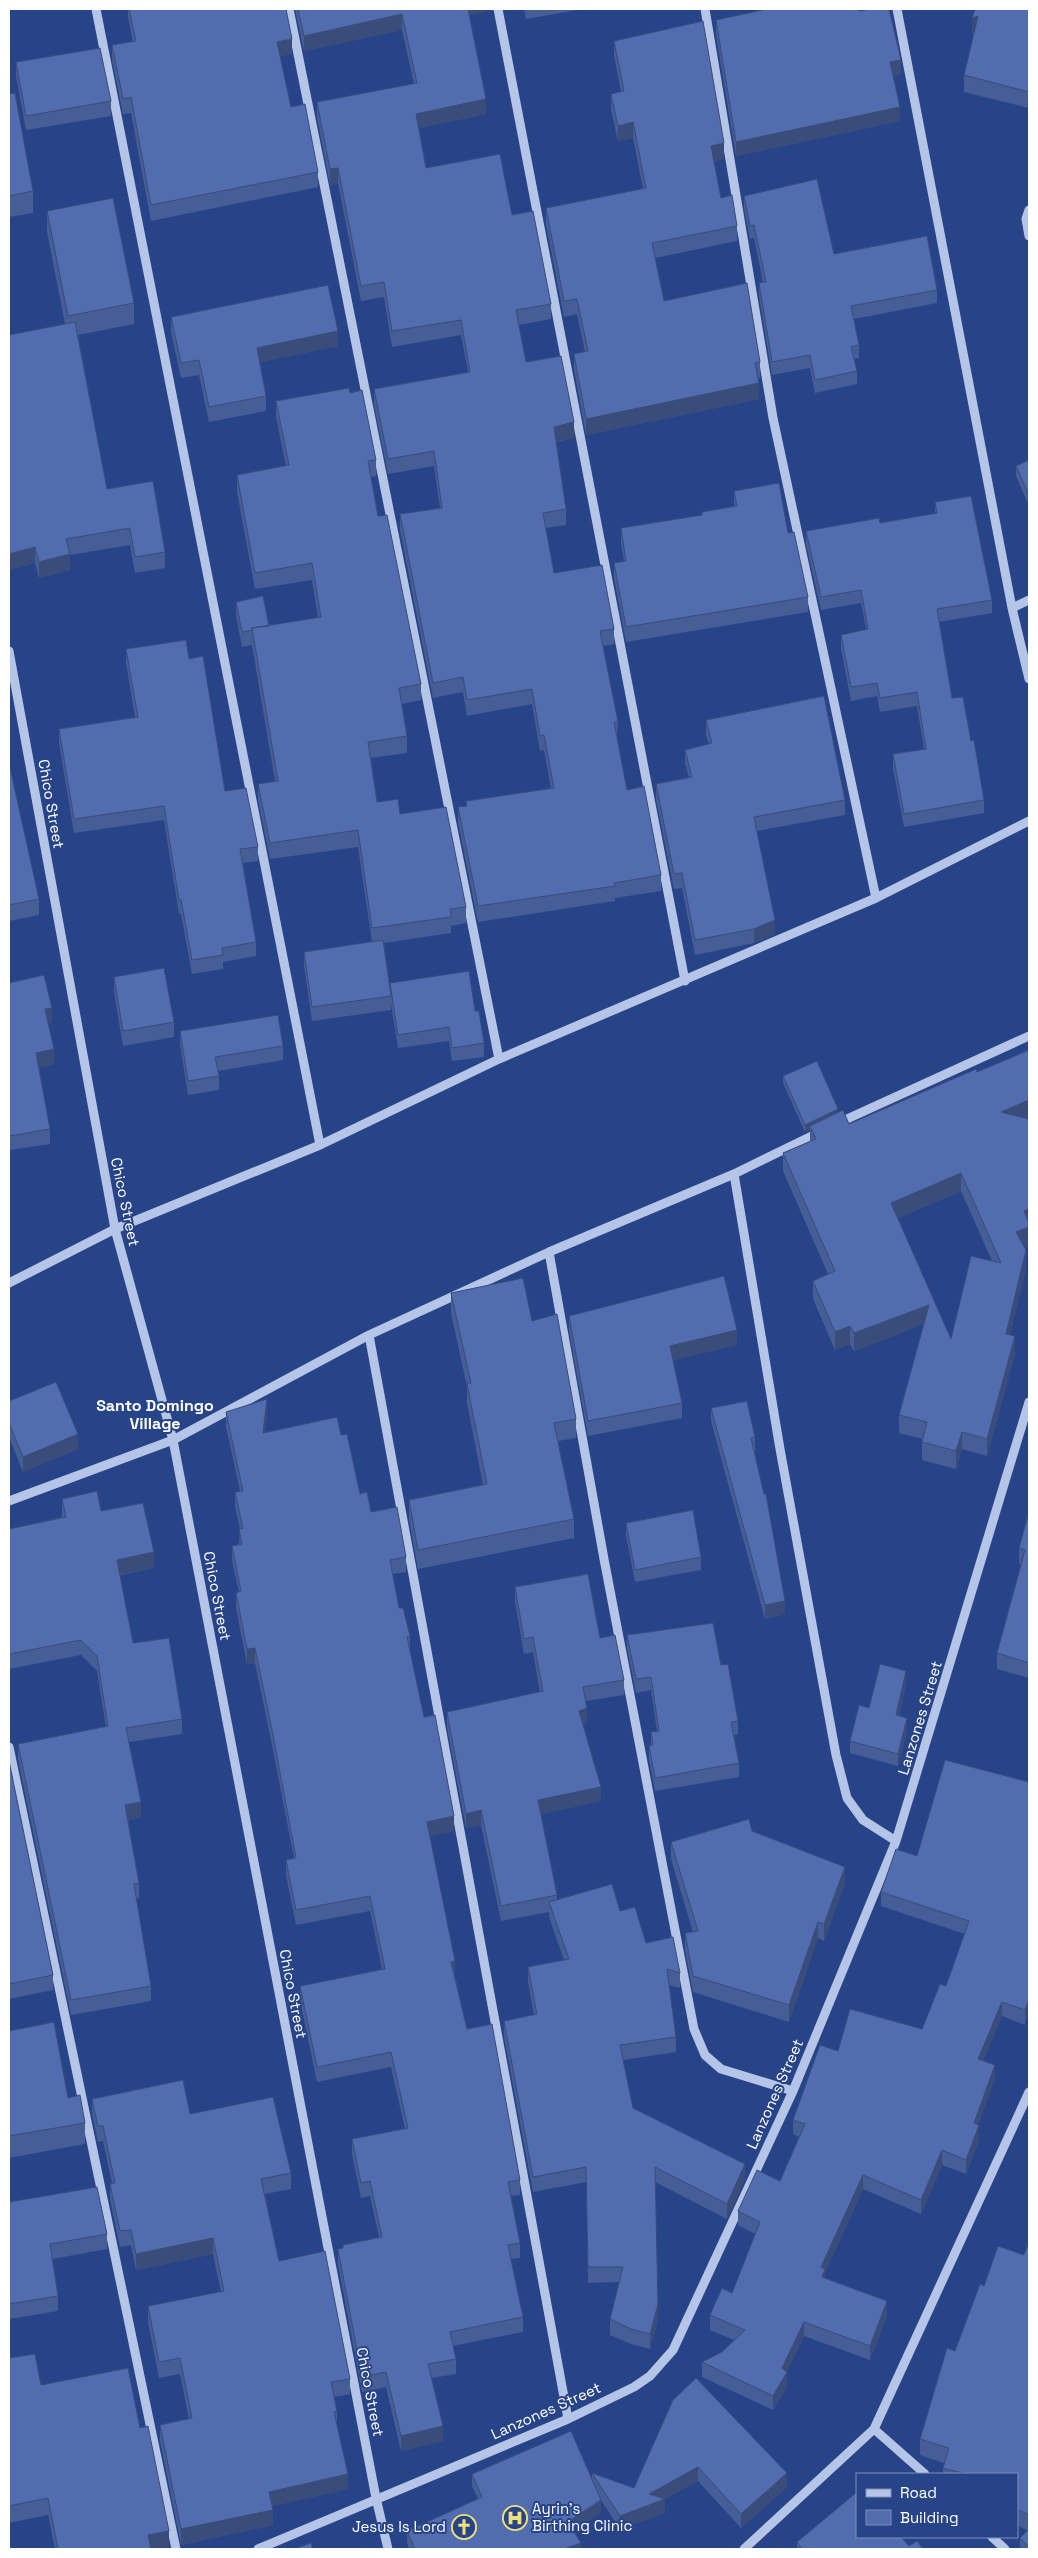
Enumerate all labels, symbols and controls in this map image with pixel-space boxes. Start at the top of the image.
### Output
street label: Chico Street [34,758,69,850]
street label: Chico Street [107,1156,144,1248]
district label: Santo Domingo Village [96,1395,214,1434]
street label: Chico Street [200,1550,235,1642]
street label: Lanzones Street [893,1658,946,1777]
street label: Chico Street [276,1948,311,2040]
street label: Lanzones Street [742,2036,807,2152]
street label: Chico Street [353,2346,388,2438]
street label: Lanzones Street [488,2378,604,2443]
legend [856,2473,1018,2538]
text: Road [900,2483,937,2502]
place label: Ayrin's Birthing Clinic [532,2499,633,2535]
hospital icon: Ayrin's Birthing Clinic [502,2505,528,2531]
text: Building [900,2508,959,2527]
church icon: Jesus Is Lord [451,2514,477,2540]
place label: Jesus Is Lord [352,2517,446,2536]

